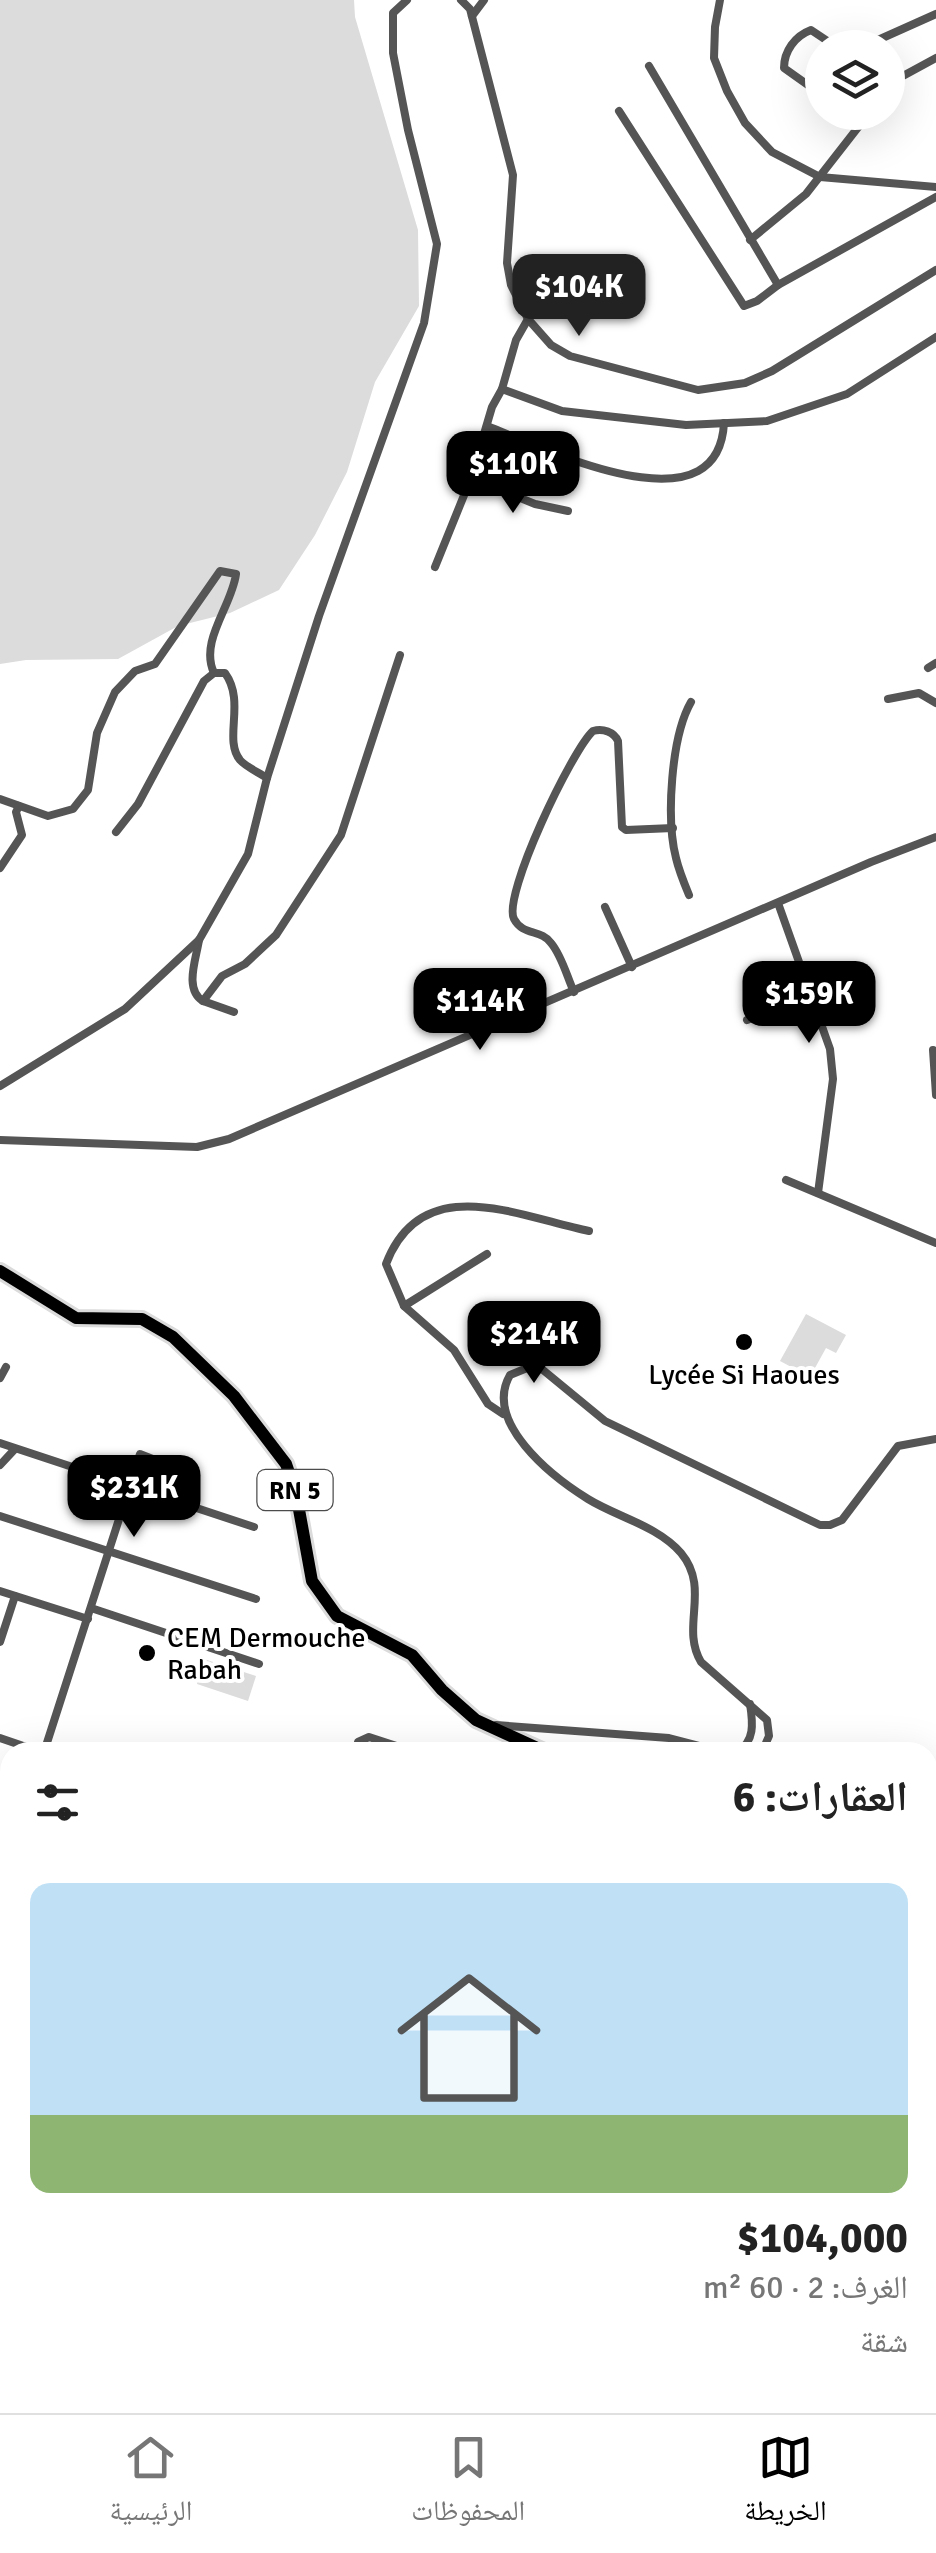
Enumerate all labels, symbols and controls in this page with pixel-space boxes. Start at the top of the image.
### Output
map controls [805,30,905,130]
button: layers [805,30,905,130]
pin: $104K [509,254,649,339]
text: $104K [535,267,623,306]
pin: $110K [443,431,583,516]
text: $110K [469,444,557,483]
pin: $159K [739,961,879,1046]
pin: $114K [410,968,550,1053]
text: $159K [765,974,853,1013]
text: $114K [436,981,524,1020]
pin: $214K [464,1301,604,1386]
text: $214K [490,1314,578,1353]
marker: Lycée Si Haoues [733,1331,755,1353]
place label: Lycée Si Haoues [648,1358,840,1392]
pin: $231K [64,1455,204,1540]
text: $231K [90,1468,178,1507]
road number: RN 5 [258,1470,332,1510]
place label: CEM Dermouche Rabah [167,1621,366,1687]
marker: CEM Dermouche Rabah [136,1642,158,1664]
text: العقارات: 6 [733,1772,908,1823]
icon: filters [30,1775,85,1830]
icon: home [379,1948,559,2128]
text: $104,000 [737,2213,908,2264]
text: الغرف: 2 · 60 m² [703,2268,908,2307]
text: شقة [860,2322,908,2361]
tab: الرئيسية [109,2430,192,2538]
tab: المحفوظات [411,2430,525,2538]
tab: الخريطة [744,2430,827,2538]

